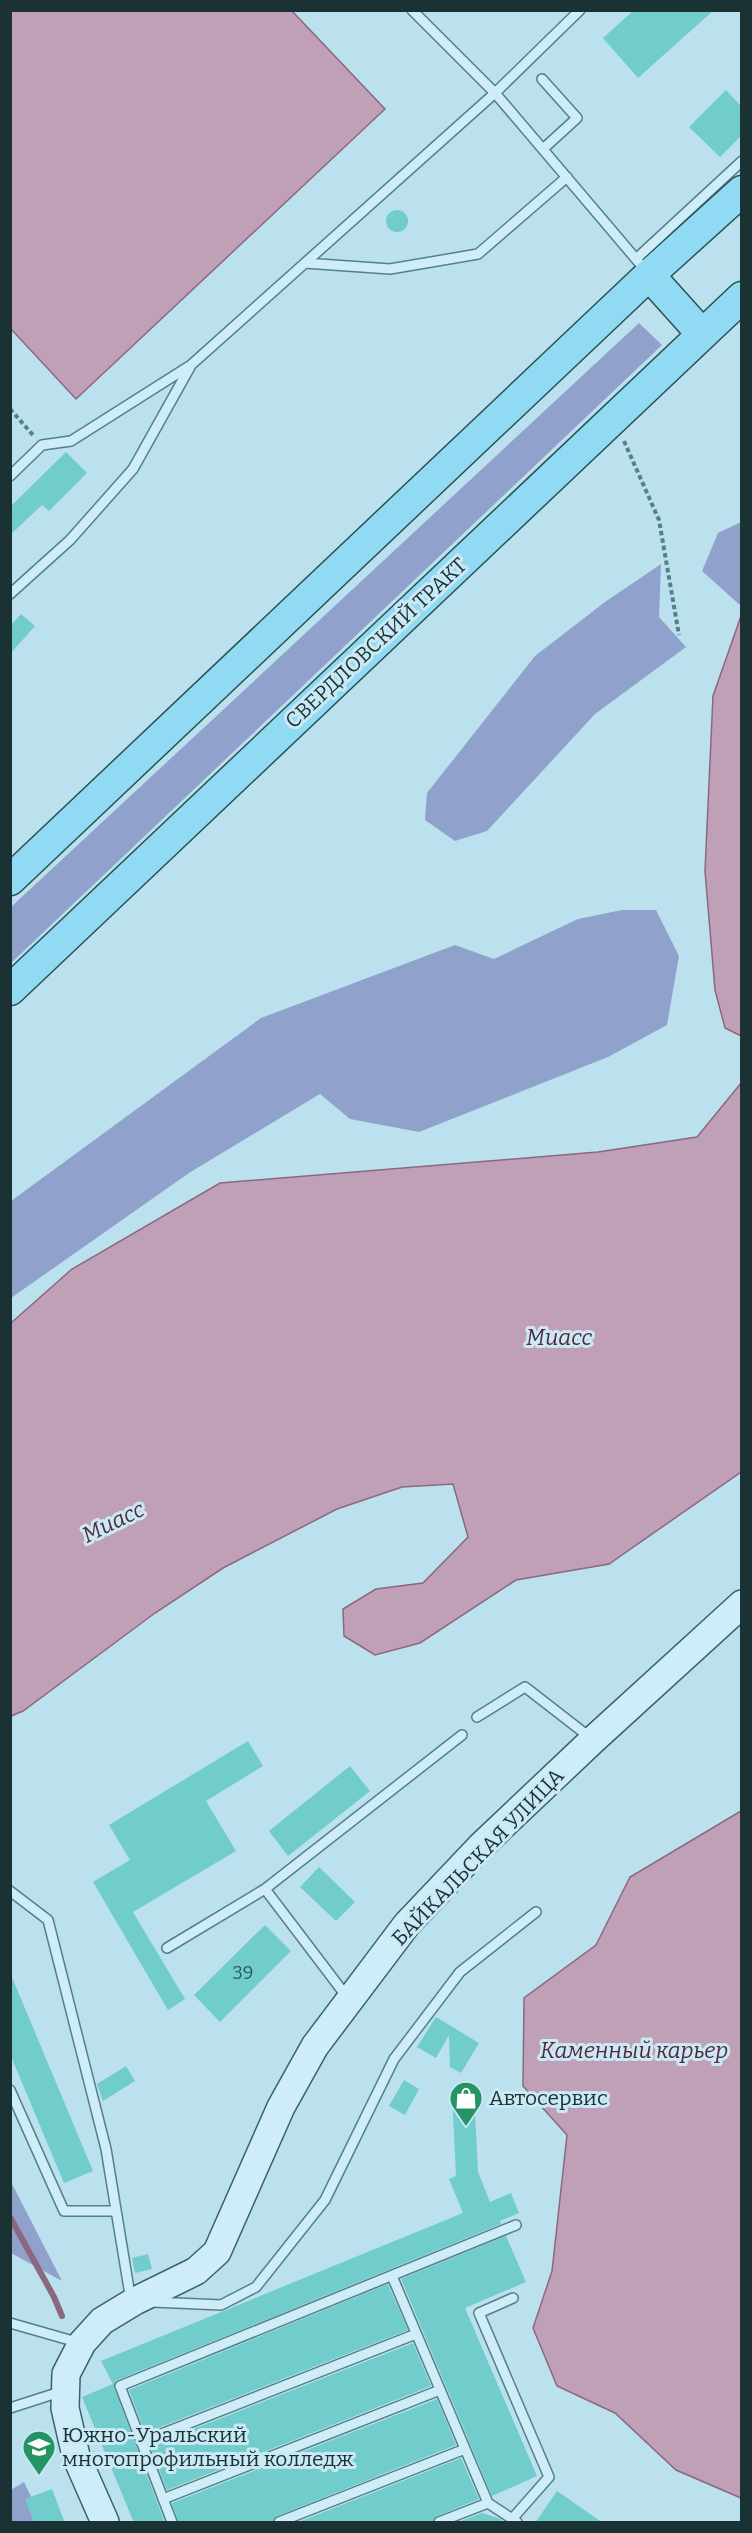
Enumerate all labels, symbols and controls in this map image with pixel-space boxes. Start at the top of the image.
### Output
street label: СВЕРДЛОВСКИЙ ТРАКТ [280,552,472,734]
water label: Миасс [526,1324,592,1351]
water label: Миасс [77,1495,149,1549]
street label: БАЙКАЛЬСКАЯ УЛИЦА [386,1763,570,1951]
house number: 39 [233,1962,253,1984]
water label: Каменный карьер [540,2037,728,2064]
shop icon: Автосервис [448,2080,484,2127]
place label: Автосервис [489,2085,608,2111]
place label: Южно-Уральский многопрофильный колледж [62,2422,354,2472]
school or university icon: Южно-Уральский многопрофильный колледж [21,2429,57,2476]

